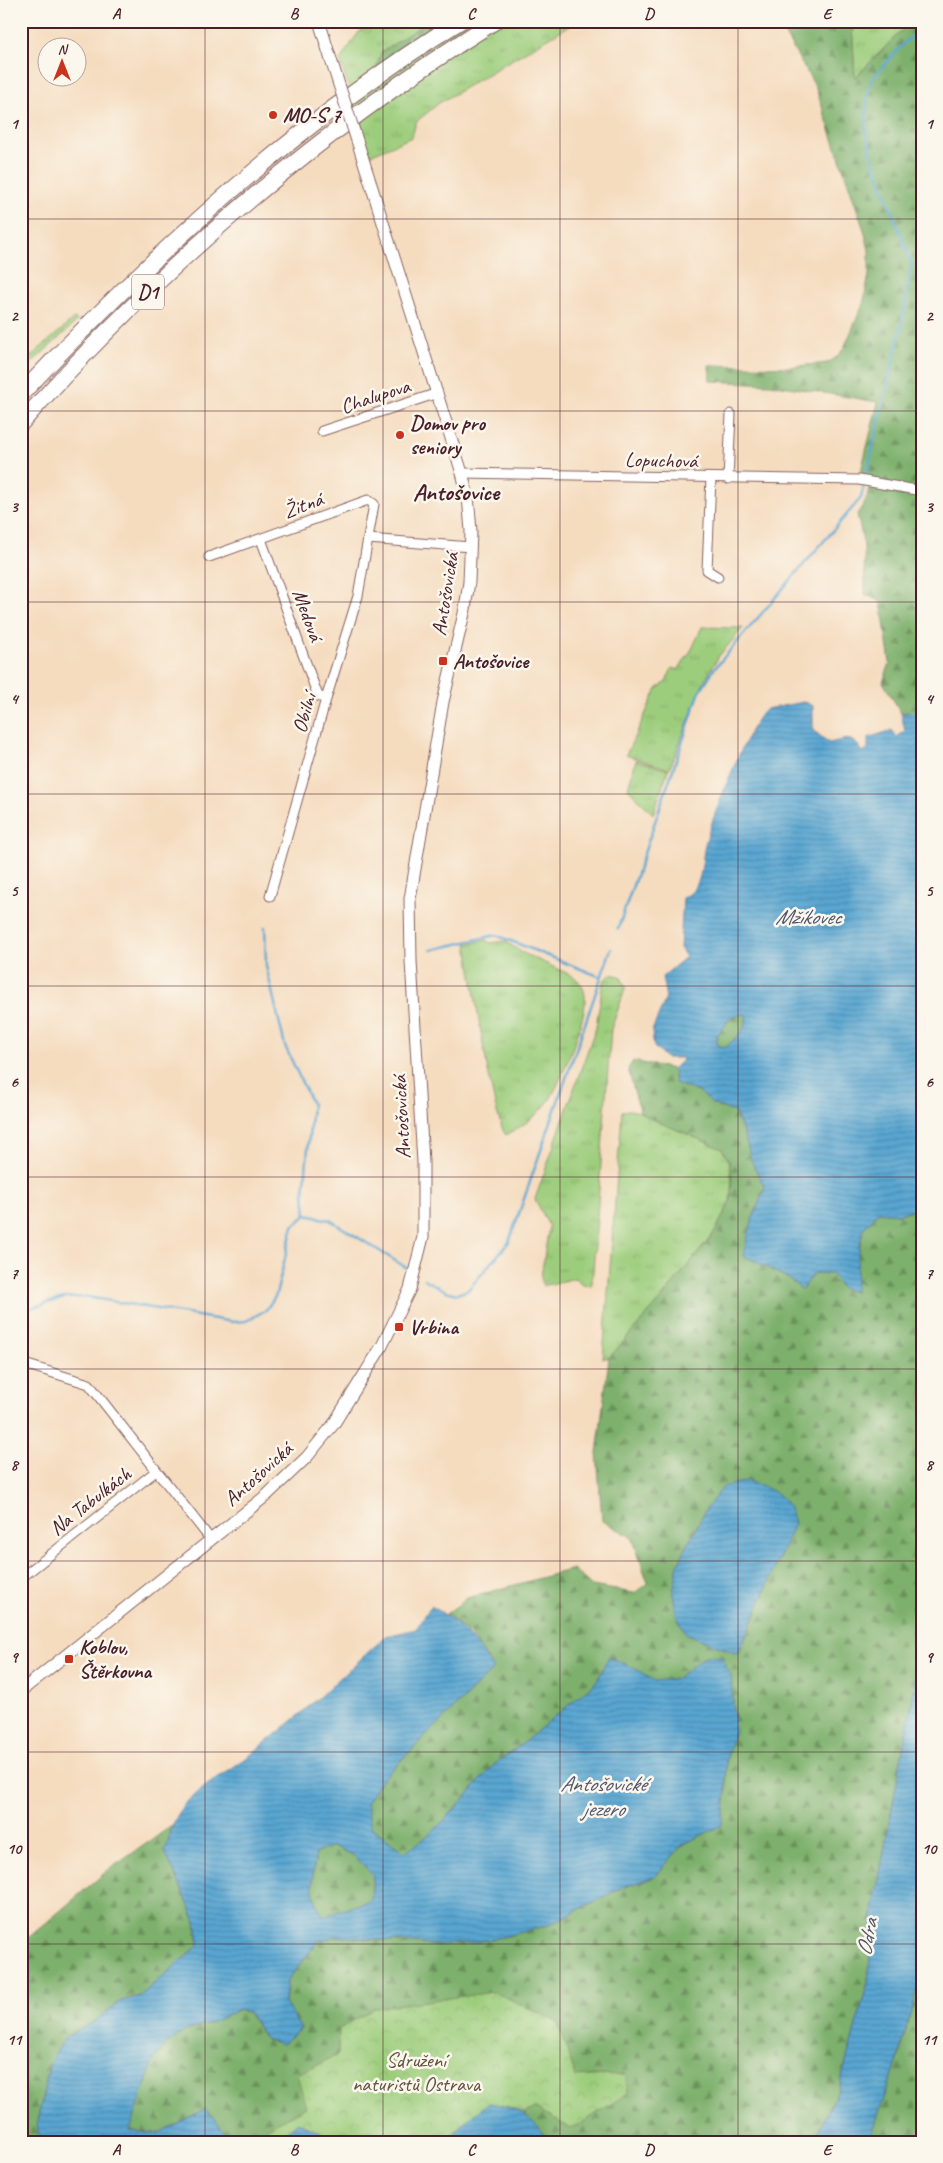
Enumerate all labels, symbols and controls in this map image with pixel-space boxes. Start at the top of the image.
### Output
text: A [112,4,122,24]
text: B [290,4,300,24]
text: C [467,4,477,24]
text: D [644,4,655,24]
text: E [823,4,834,24]
north arrow [38,38,88,88]
text: N [58,41,69,58]
place label: MO-S 7 [283,102,343,128]
marker: MO-S 7 [267,109,279,121]
text: 1 [10,114,19,134]
text: 1 [925,114,934,134]
road number: D1 [132,274,164,310]
text: 2 [10,306,19,326]
text: 2 [925,306,934,326]
street label: Chalupova [337,372,415,419]
place label: Domov pro seniory [410,410,486,460]
marker: Domov pro seniory [394,429,406,441]
street label: Lopuchová [625,446,699,474]
district label: Antošovice [413,477,501,507]
street label: Žitná [280,485,328,524]
text: 3 [10,497,19,517]
text: 3 [925,497,934,517]
street label: Antošovická [426,549,465,637]
street label: Medová [287,585,330,646]
place label: Antošovice [453,648,530,674]
marker: Antošovice [437,655,449,667]
street label: Obilní [286,686,323,736]
text: 4 [10,689,19,709]
text: 4 [925,689,934,709]
text: 5 [11,881,20,901]
text: 5 [926,881,935,901]
water label: Mžíkovec [775,903,844,931]
text: 6 [10,1072,19,1092]
text: 6 [925,1072,934,1092]
street label: Antošovická [386,1073,416,1160]
text: 7 [10,1264,19,1284]
text: 7 [925,1264,934,1284]
place label: Vrbina [409,1314,460,1340]
marker: Vrbina [393,1321,405,1333]
street label: Antošovická [218,1435,299,1512]
text: 8 [10,1455,19,1475]
text: 8 [925,1455,934,1475]
street label: Na Tabulkách [44,1460,137,1541]
place label: Koblov, Štěrkovna [79,1634,153,1684]
text: 9 [10,1647,19,1667]
text: 9 [925,1647,934,1667]
marker: Koblov, Štěrkovna [63,1653,75,1665]
water label: Antošovické jezero [560,1770,653,1823]
text: 10 [7,1839,23,1859]
text: 10 [922,1839,938,1859]
water label: Odra [850,1914,885,1958]
text: 11 [7,2030,23,2050]
text: 11 [922,2030,938,2050]
park label: Sdružení naturistů Ostrava [352,2047,482,2097]
text: A [112,2140,122,2160]
text: B [290,2140,300,2160]
text: C [467,2140,477,2160]
text: D [644,2140,655,2160]
text: E [823,2140,834,2160]

